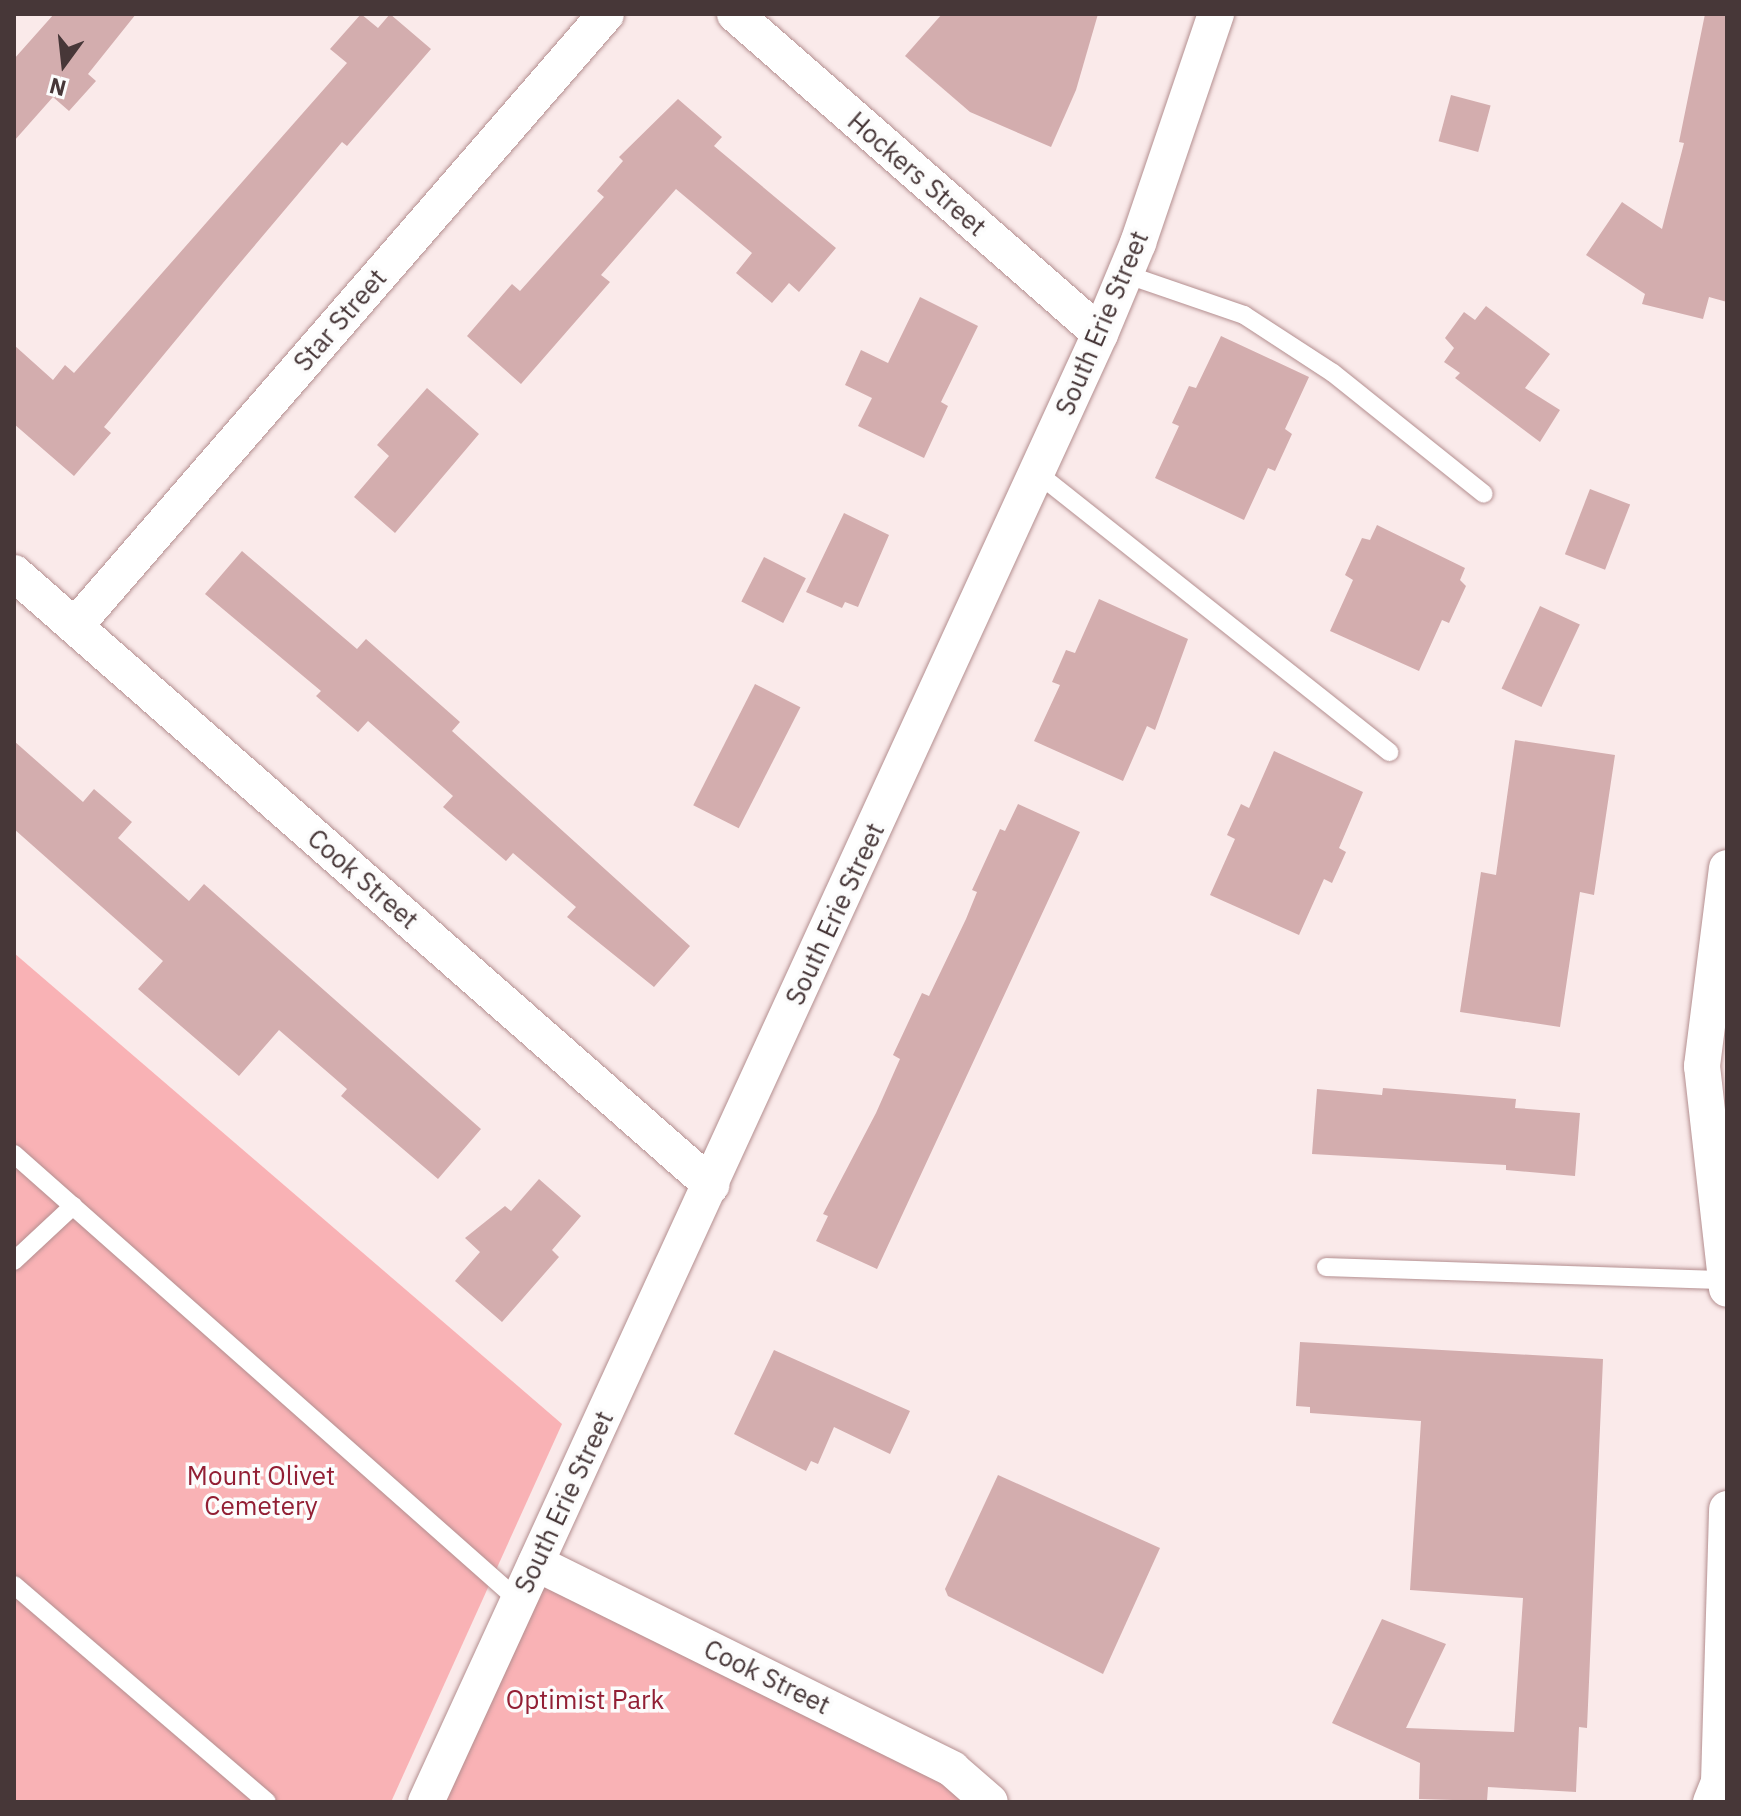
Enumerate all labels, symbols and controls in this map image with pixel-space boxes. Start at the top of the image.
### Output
north arrow [24,24,104,104]
text: N [46,72,69,104]
street label: Hockers Street [841,105,993,243]
street label: South Erie Street [1049,226,1155,420]
street label: Star Street [287,263,393,377]
street label: South Erie Street [779,818,891,1010]
street label: Cook Street [301,822,425,936]
street label: South Erie Street [508,1406,620,1598]
park label: Mount Olivet Cemetery [187,1460,335,1522]
street label: Cook Street [699,1633,835,1721]
park label: Optimist Park [506,1684,664,1716]

